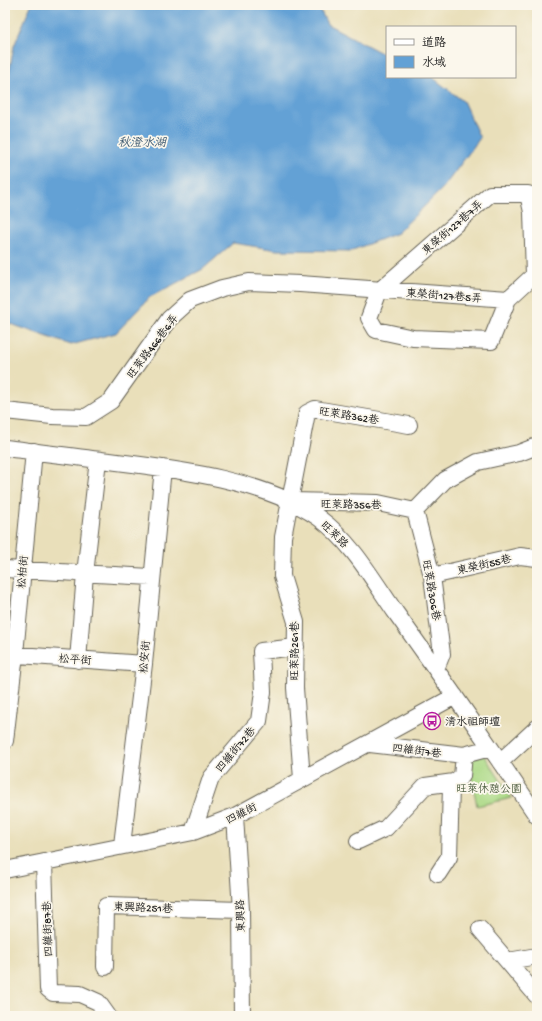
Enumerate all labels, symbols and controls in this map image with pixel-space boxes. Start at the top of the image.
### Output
legend [386,26,516,78]
text: 道路 [422,36,446,51]
text: 水域 [422,56,446,71]
water label: 秋澄水湖 [118,136,167,151]
street label: 東榮街127巷7弄 [420,198,486,258]
street label: 東榮街127巷5弄 [405,287,482,306]
street label: 旺萊路466巷6弄 [125,312,182,382]
street label: 旺萊路362巷 [318,405,380,428]
street label: 旺萊路356巷 [320,498,382,513]
street label: 旺萊路 [318,519,350,551]
street label: 東榮街55巷 [456,553,513,578]
street label: 松柏街 [15,554,31,589]
street label: 旺萊路306巷 [419,559,442,622]
street label: 旺萊路261巷 [289,621,302,681]
street label: 松安街 [138,639,153,674]
street label: 松平街 [58,653,93,668]
bus stop icon: 清水祖師壇 [422,711,442,731]
place label: 清水祖師壇 [445,716,500,729]
street label: 四維街72巷 [213,725,259,775]
street label: 四維街7巷 [391,742,442,761]
park label: 旺萊休憩公園 [456,783,522,796]
street label: 四維街 [224,801,260,828]
street label: 東興路 [234,899,249,933]
street label: 四維街87巷 [41,901,56,957]
street label: 東興路251巷 [113,901,173,916]

